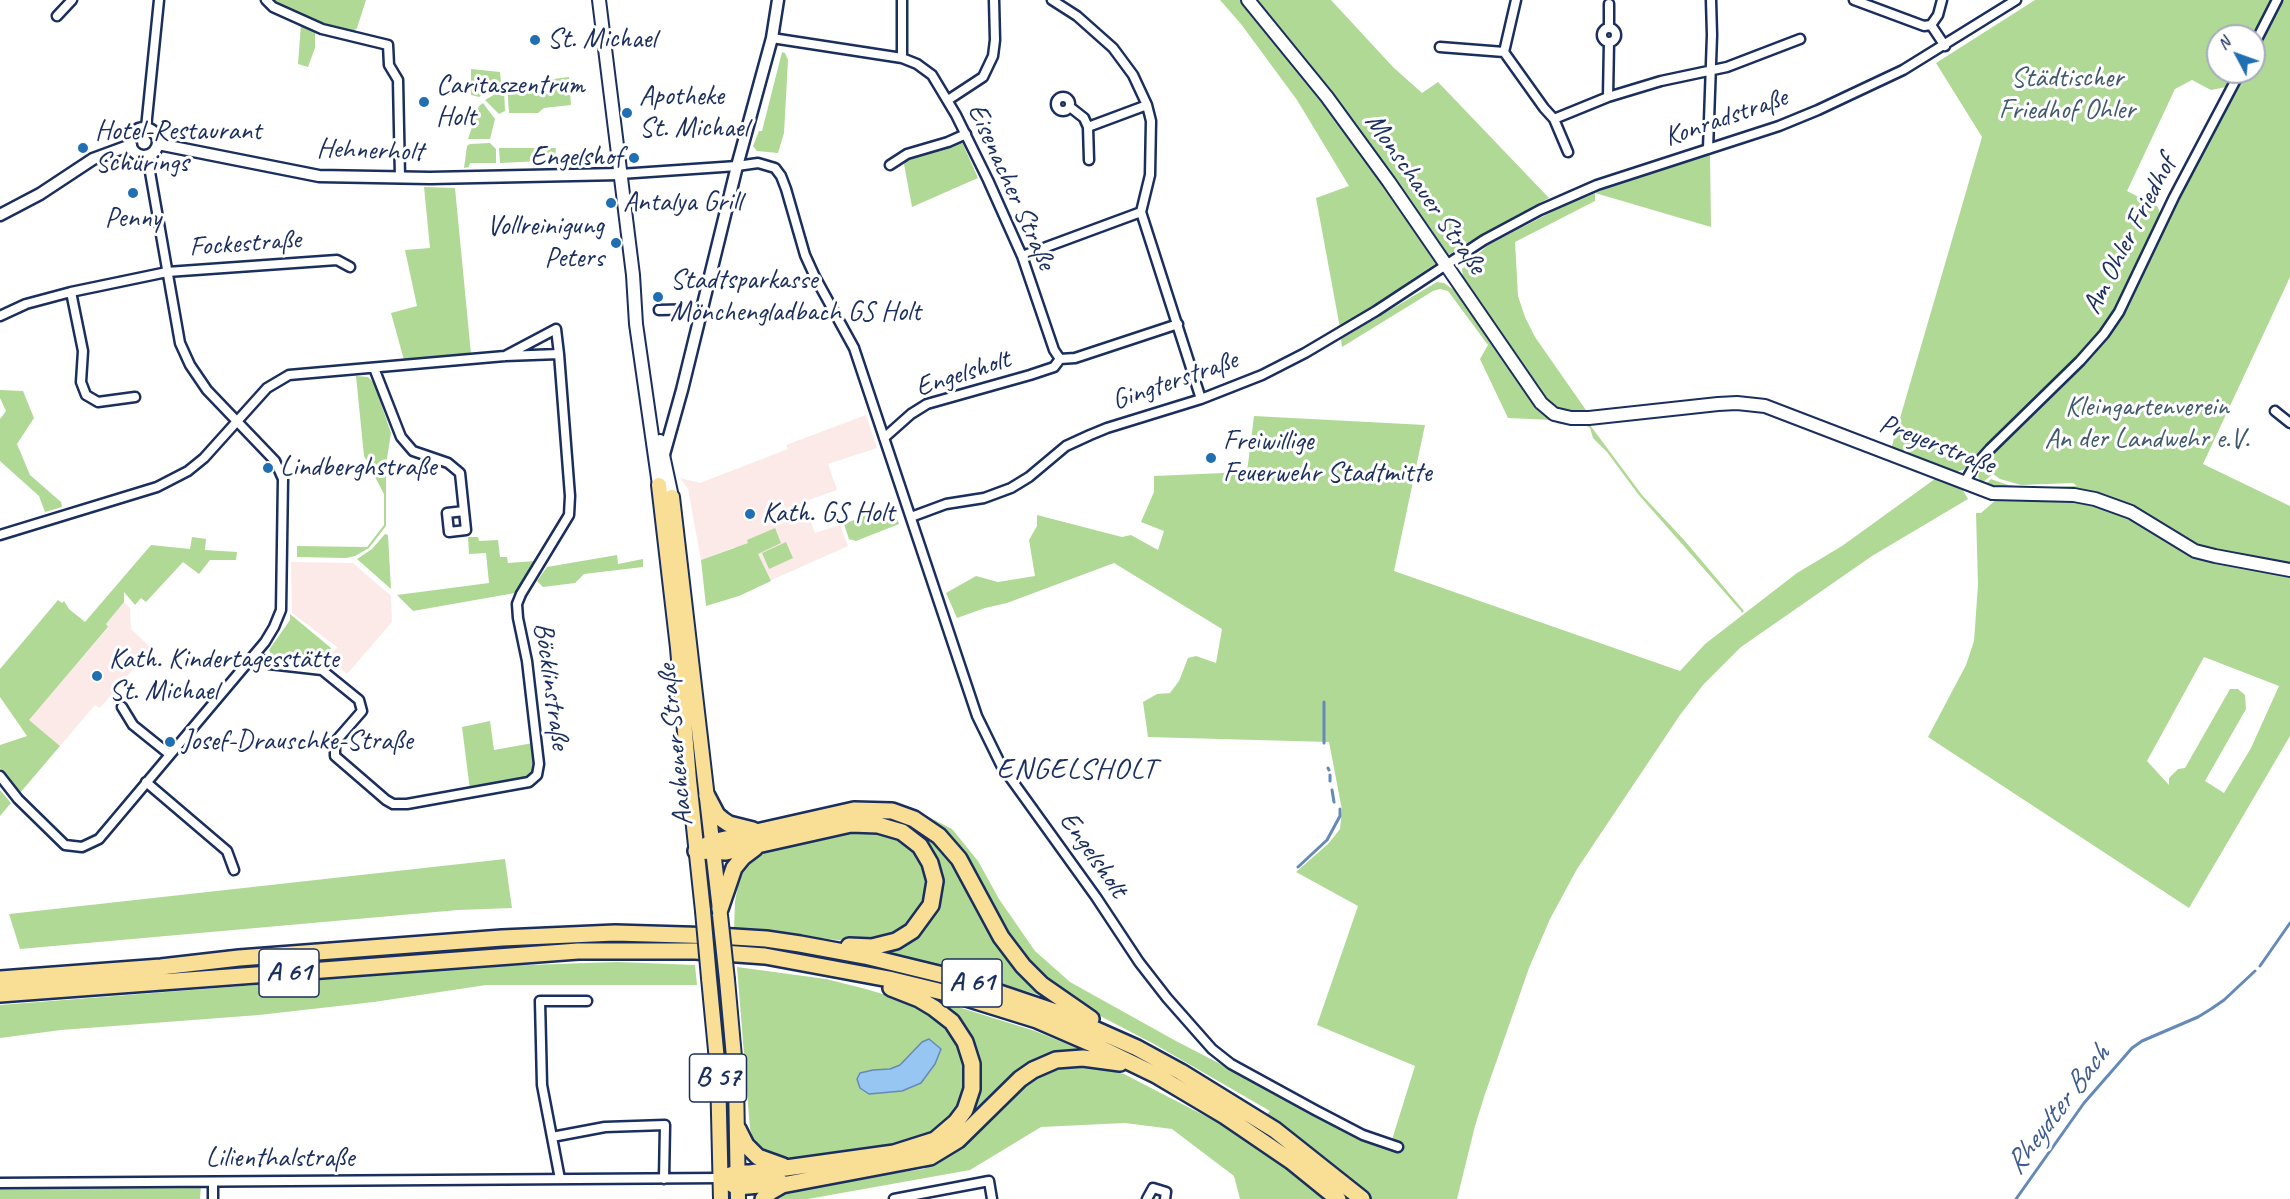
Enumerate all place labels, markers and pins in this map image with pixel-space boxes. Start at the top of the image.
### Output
place label: St. Michael [547,23,656,57]
marker: St. Michael [528,33,542,47]
place label: Caritaszentrum Holt [436,69,584,135]
place label: Apotheke St. Michael [639,80,748,146]
marker: Caritaszentrum Holt [417,95,431,109]
marker: Apotheke St. Michael [620,106,634,120]
place label: Hotel-Restaurant Schürings [95,115,261,181]
marker: Hotel-Restaurant Schürings [76,141,90,155]
place label: Engelshof [531,141,622,175]
marker: Engelshof [627,151,641,165]
marker: Penny [126,186,140,200]
place label: Antalya Grill [623,186,742,220]
marker: Antalya Grill [604,196,618,210]
place label: Penny [105,202,161,236]
place label: Vollreinigung Peters [487,210,604,276]
marker: Vollreinigung Peters [609,236,623,250]
place label: Stadtsparkasse Mönchengladbach GS Holt [670,264,921,330]
marker: Stadtsparkasse Mönchengladbach GS Holt [651,290,665,304]
place label: Freiwillige Feuerwehr Stadtmitte [1223,425,1432,491]
place label: Lindberghstraße [280,451,436,485]
marker: Freiwillige Feuerwehr Stadtmitte [1204,451,1218,465]
marker: Lindberghstraße [261,461,275,475]
place label: Kath. GS Holt [762,497,894,531]
marker: Kath. GS Holt [743,507,757,521]
place label: Kath. Kindertagesstätte St. Michael [109,643,339,709]
marker: Kath. Kindertagesstätte St. Michael [90,669,104,683]
place label: Josef-Drauschke-Straße [182,725,413,759]
marker: Josef-Drauschke-Straße [163,735,177,749]

